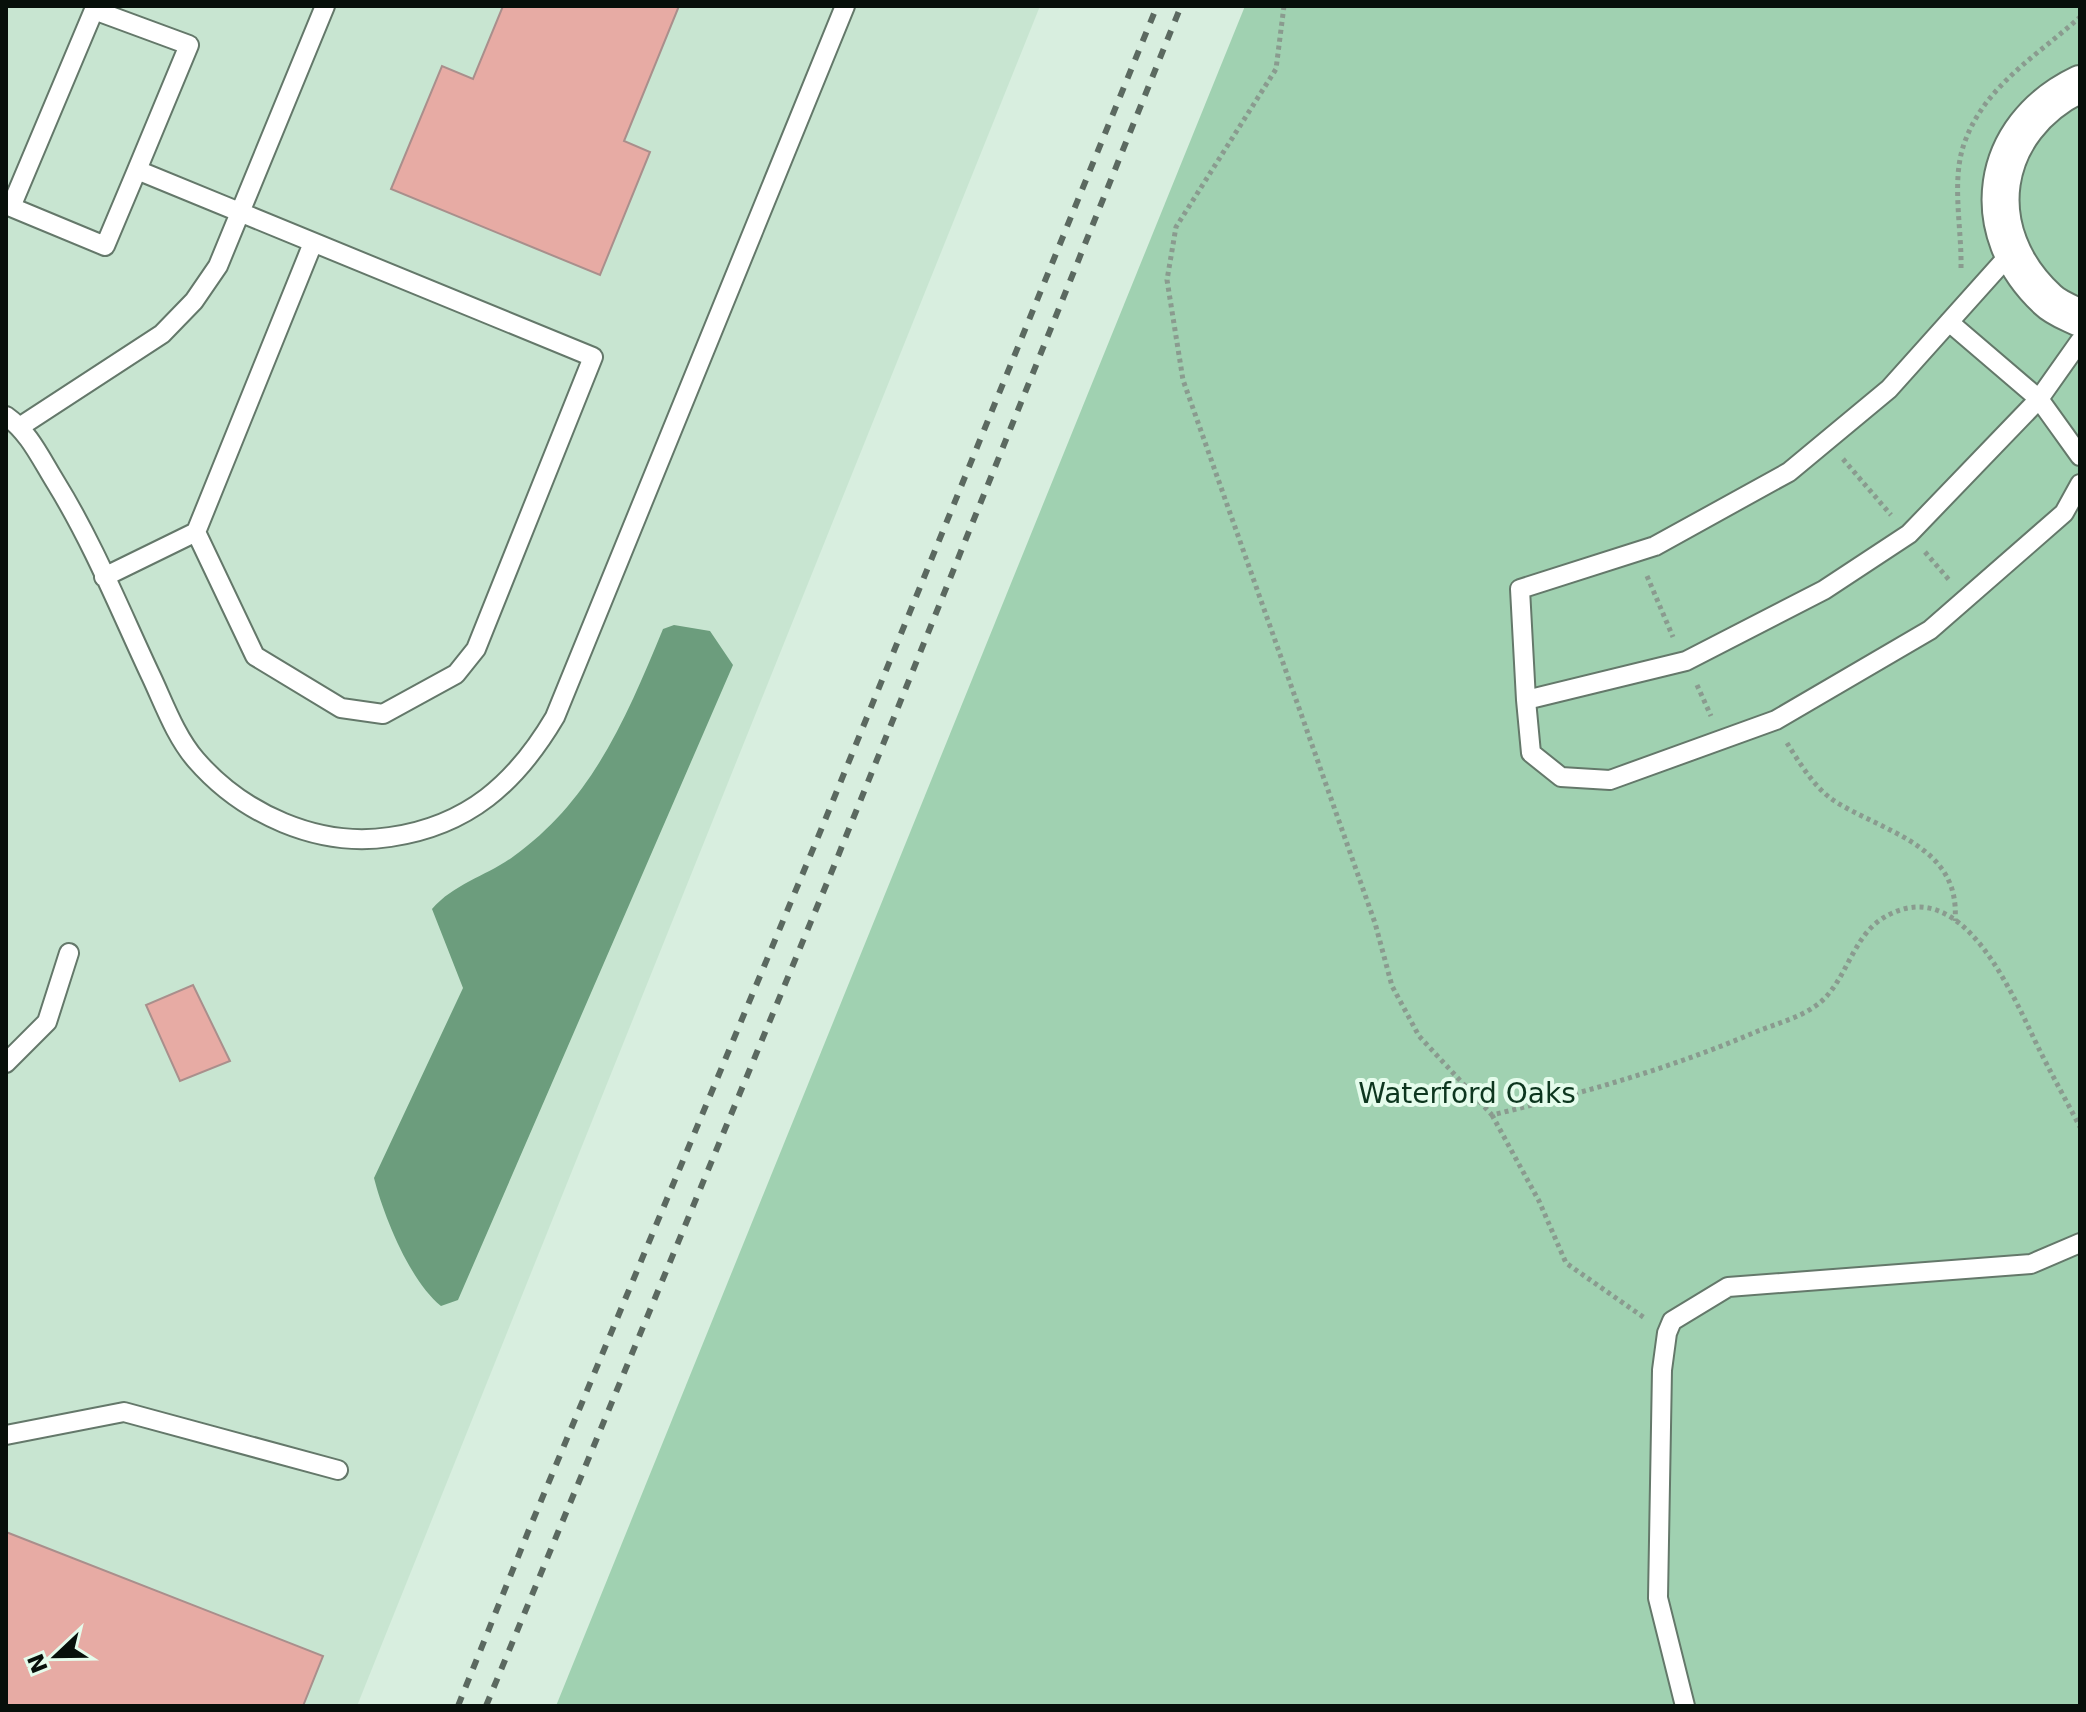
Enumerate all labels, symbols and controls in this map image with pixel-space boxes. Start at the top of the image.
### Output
park label: Waterford Oaks [1358,1077,1576,1110]
north arrow [16,1616,96,1696]
text: N [23,1650,53,1677]

